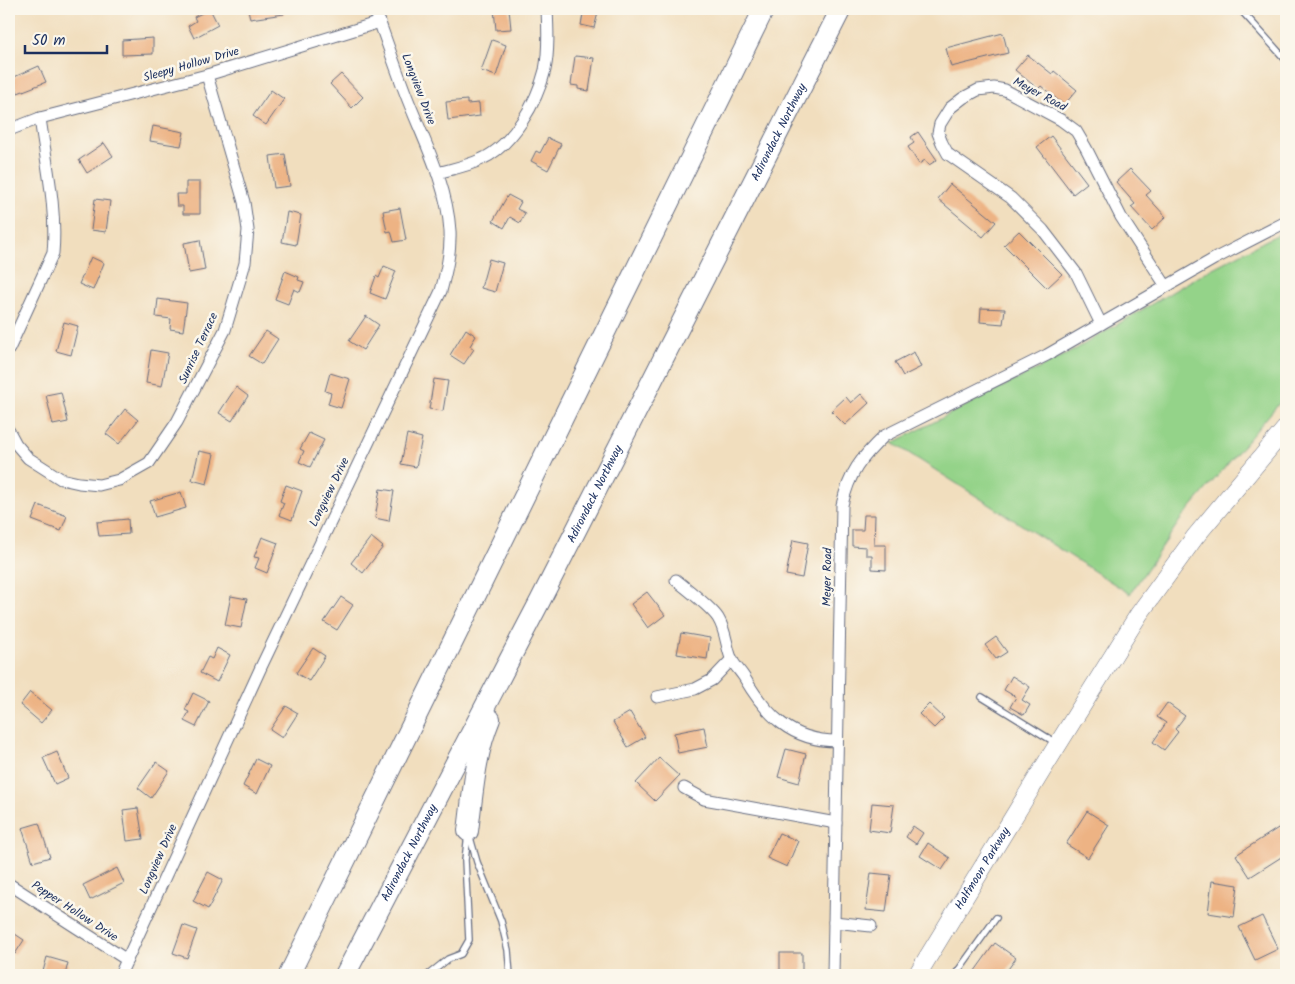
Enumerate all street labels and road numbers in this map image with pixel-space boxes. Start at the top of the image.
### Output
street label: Sleepy Hollow Drive [141,42,242,87]
street label: Longview Drive [396,51,441,128]
street label: Meyer Road [1009,72,1071,117]
street label: Adirondack Northway [746,80,812,184]
street label: Sunrise Terrace [174,309,224,387]
street label: Adirondack Northway [562,442,628,546]
street label: Longview Drive [304,454,355,530]
street label: Meyer Road [817,546,838,607]
street label: Adirondack Northway [376,801,443,905]
street label: Longview Drive [134,820,183,897]
street label: Halfmoon Parkway [950,823,1015,914]
street label: Pepper Hollow Drive [27,876,122,947]

